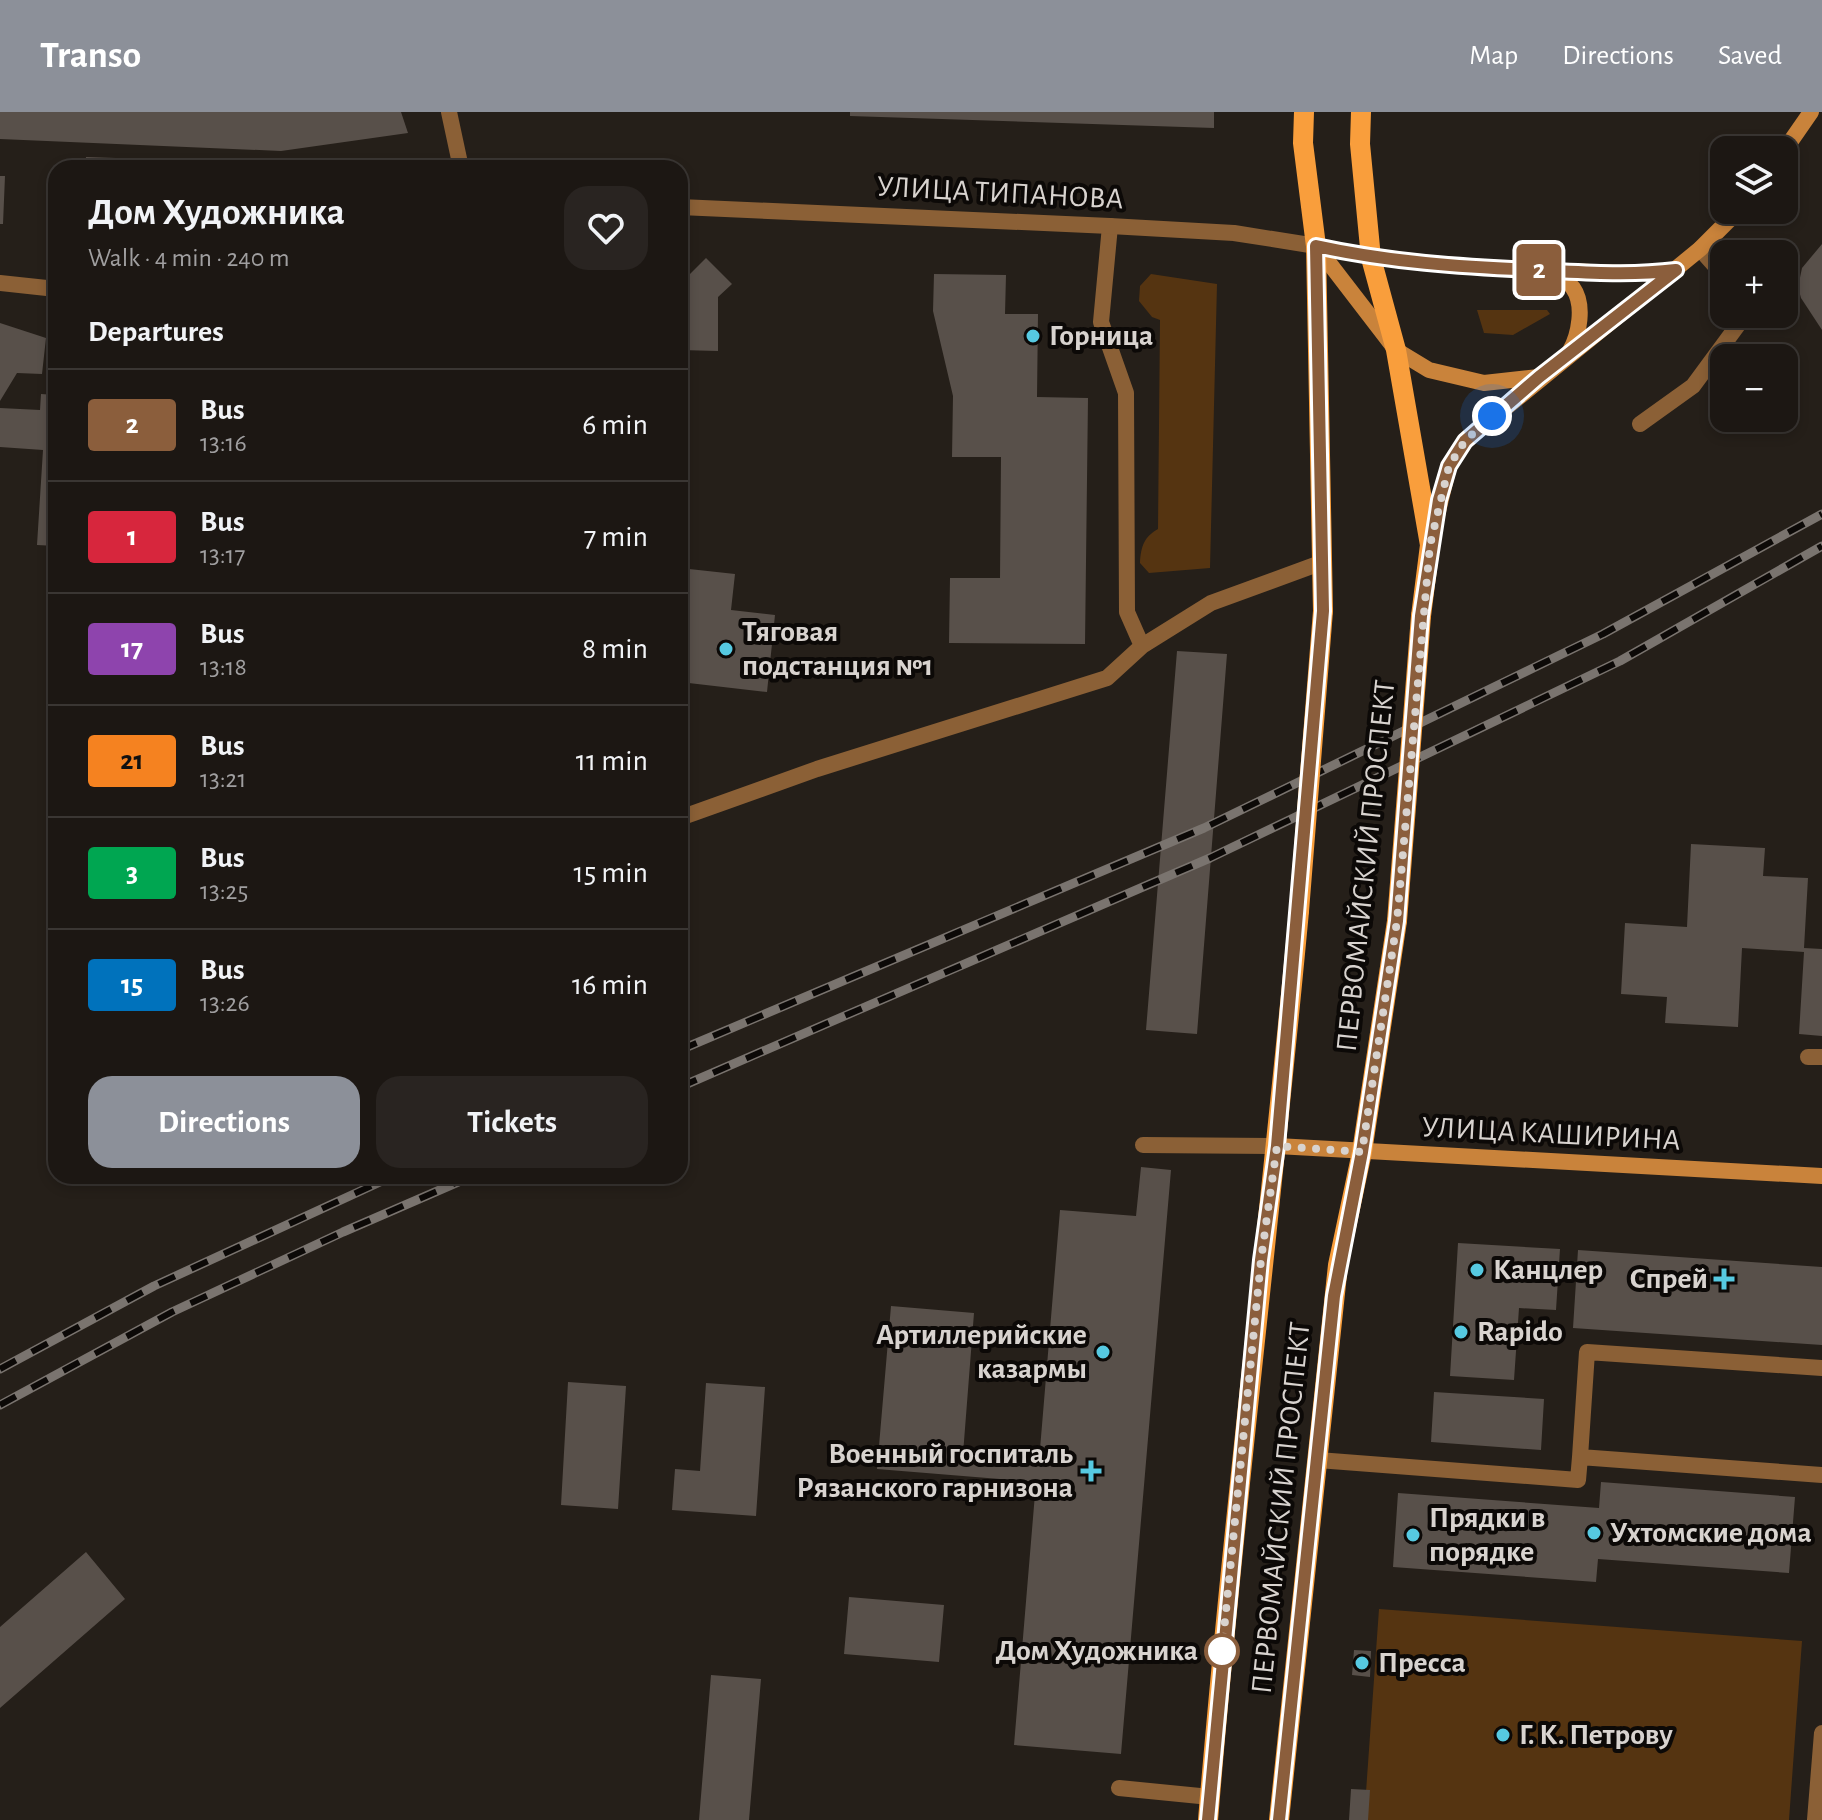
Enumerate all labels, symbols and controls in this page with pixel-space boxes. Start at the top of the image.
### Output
text: Transo [40,37,141,75]
text: Map [1469,42,1518,70]
text: Directions [1562,42,1674,70]
text: Saved [1718,42,1782,70]
map controls [1710,136,1798,432]
button: layers [1710,136,1798,224]
street label: УЛИЦА ТИПАНОВА [876,172,1124,214]
button: heart [564,186,648,270]
text: Дом Художника [88,194,345,232]
button: + [1710,240,1798,328]
line badge: 2 [1513,244,1565,296]
text: Walk · 4 min · 240 m [88,245,290,271]
text: 2 [1532,256,1546,284]
text: Departures [88,317,224,347]
place label: Горница [1049,321,1153,351]
marker: Горница [1024,327,1042,345]
button: − [1710,344,1798,432]
text: Bus [200,395,245,425]
your location [1472,396,1512,436]
text: 6 min [582,410,648,440]
text: 2 [125,411,139,439]
text: 13:16 [200,430,247,456]
text: Bus [200,507,245,537]
text: 7 min [584,522,648,552]
text: 1 [127,523,137,551]
text: 13:17 [200,542,245,568]
place label: Тяговая подстанция №1 [742,617,933,681]
text: Bus [200,619,245,649]
text: 8 min [582,634,648,664]
text: 17 [121,635,143,663]
marker: Тяговая подстанция №1 [717,640,735,658]
text: 13:18 [200,654,247,680]
street label: ПЕРВОМАЙСКИЙ ПРОСПЕКТ [1331,679,1400,1053]
text: Bus [200,731,245,761]
text: 11 min [576,746,648,776]
text: 21 [120,747,144,775]
text: 13:21 [200,766,246,792]
text: Bus [200,843,245,873]
text: 15 min [573,858,648,888]
text: 3 [126,859,138,887]
text: 13:25 [200,878,248,904]
text: Bus [200,955,245,985]
text: 16 min [572,970,648,1000]
text: 15 [121,971,143,999]
text: 13:26 [200,990,250,1016]
button: Directions [88,1076,360,1168]
button: Tickets [376,1076,648,1168]
street label: УЛИЦА КАШИРИНА [1421,1112,1681,1156]
place label: Канцлер [1493,1255,1603,1285]
marker: Канцлер [1468,1261,1486,1279]
place label: Спрей [1629,1264,1708,1294]
marker: Спрей [1715,1270,1733,1288]
place label: Rapido [1477,1317,1563,1347]
place label: Артиллерийские казармы [876,1320,1087,1384]
street label: ПЕРВОМАЙСКИЙ ПРОСПЕКТ [1246,1321,1315,1695]
marker: Rapido [1452,1323,1470,1341]
marker: Артиллерийские казармы [1094,1343,1112,1361]
place label: Военный госпиталь Рязанского гарнизона [797,1439,1073,1503]
marker: Военный госпиталь Рязанского гарнизона [1080,1460,1102,1482]
place label: Прядки в порядке [1429,1503,1545,1567]
place label: Ухтомские дома [1610,1518,1812,1548]
marker: Ухтомские дома [1585,1524,1603,1542]
marker: Прядки в порядке [1404,1526,1422,1544]
marker: Дом Художника [1205,1634,1239,1668]
place label: Дом Художника [995,1636,1198,1666]
place label: Пресса [1378,1648,1466,1678]
marker: Пресса [1353,1654,1371,1672]
place label: Г. К. Петрову [1519,1720,1673,1750]
marker: Г. К. Петрову [1494,1726,1512,1744]

